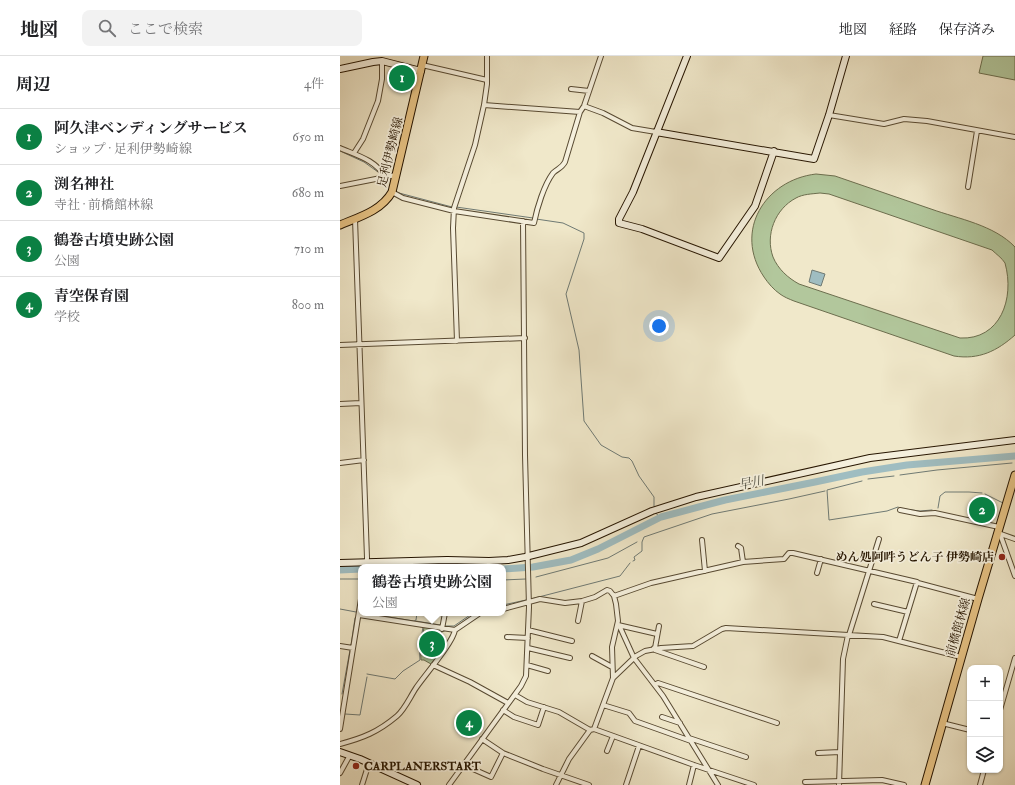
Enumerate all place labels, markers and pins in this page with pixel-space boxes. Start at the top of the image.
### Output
pin: 1 [389,63,415,93]
pin: 2 [969,495,995,525]
place label: めん処阿吽うどん子 伊勢崎店 [835,550,994,565]
marker: めん処阿吽うどん子 伊勢崎店 [997,552,1007,562]
pin: 3 [419,629,445,659]
pin: 4 [456,708,482,738]
place label: CARPLANERSTART [364,759,482,774]
marker: CARPLANERSTART [351,761,361,771]

